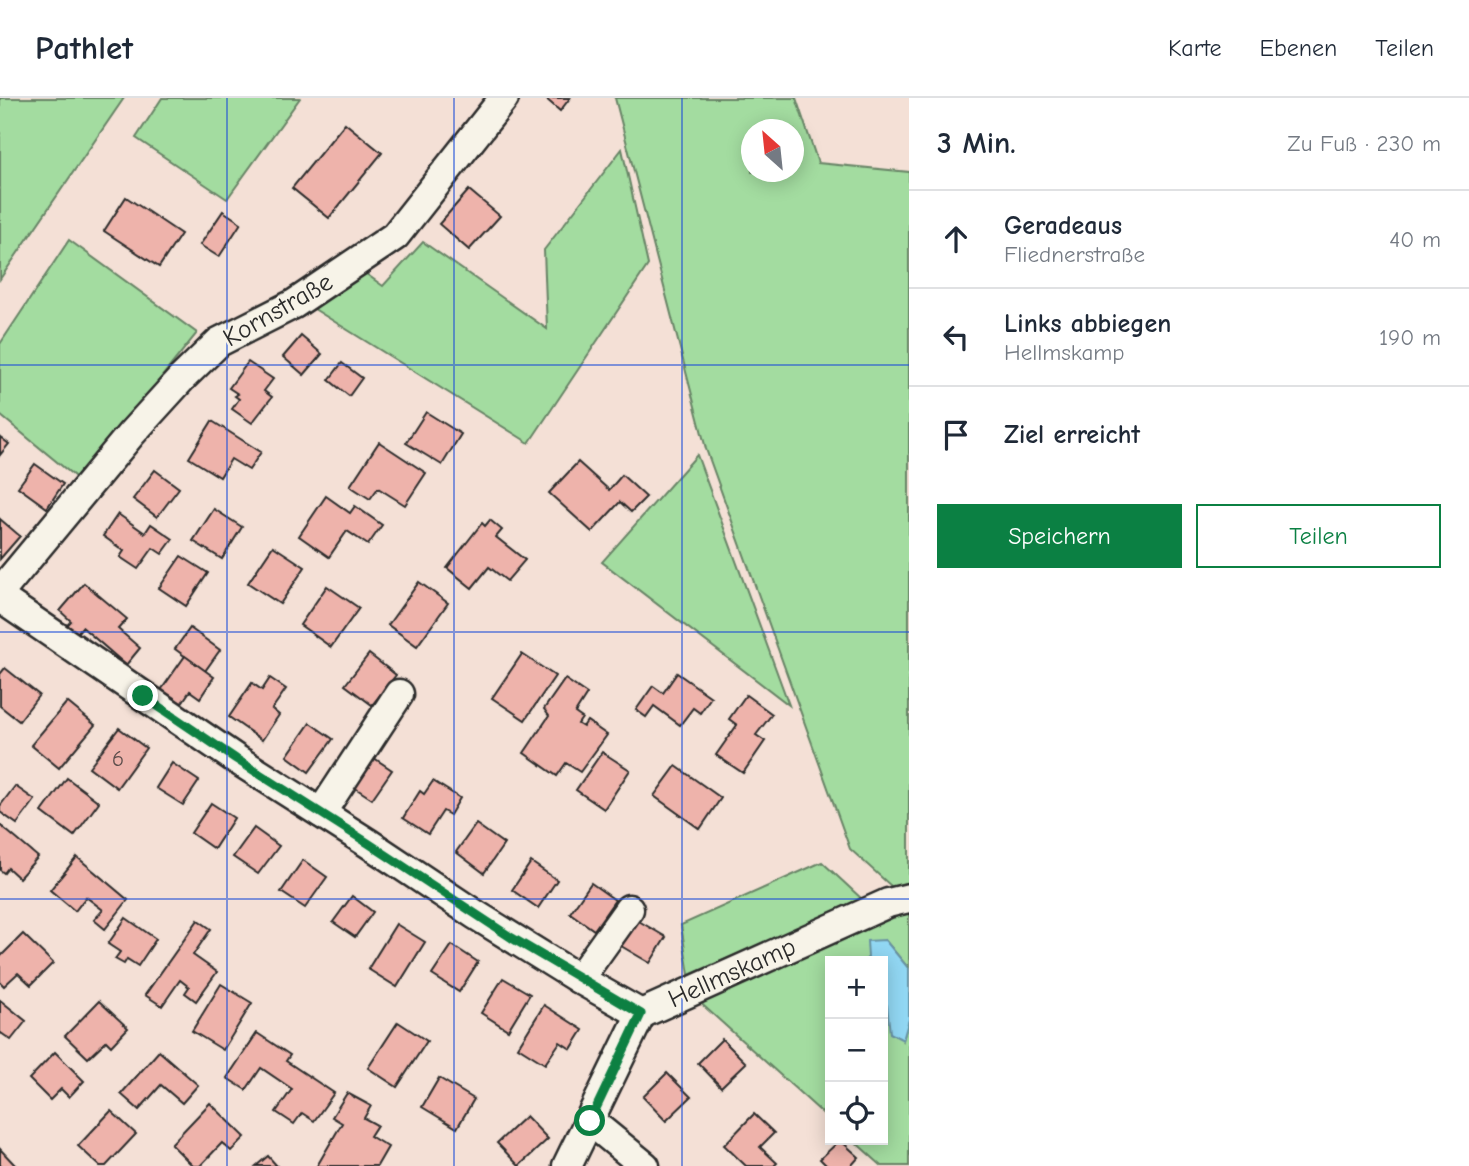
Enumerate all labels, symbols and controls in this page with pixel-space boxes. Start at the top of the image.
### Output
text: Pathlet [35,29,133,67]
text: Karte [1168,34,1221,62]
text: Ebenen [1259,34,1337,62]
text: Teilen [1375,34,1434,62]
north arrow [741,119,804,182]
text: 3 Min. [937,126,1016,161]
text: Zu Fuß · 230 m [1287,130,1441,157]
text: Geradeaus [1004,211,1122,241]
icon: ahead [937,220,975,258]
text: 40 m [1389,226,1441,253]
text: Fliednerstraße [1004,241,1145,268]
street label: Kornstraße [218,267,338,353]
text: Links abbiegen [1004,309,1171,339]
icon: left [937,318,975,356]
text: 190 m [1379,324,1441,351]
text: Hellmskamp [1004,339,1125,366]
icon: arrive [937,416,975,454]
text: Ziel erreicht [1004,420,1140,450]
button: Speichern [937,504,1182,568]
button: Teilen [1196,504,1441,568]
route end [127,680,158,711]
house number: 6 [112,745,124,772]
street label: Hellmskamp [664,932,800,1014]
map controls [825,956,888,1145]
button: + [825,956,888,1019]
button: − [825,1019,888,1082]
button: locate [825,1082,888,1145]
route start [574,1105,605,1136]

